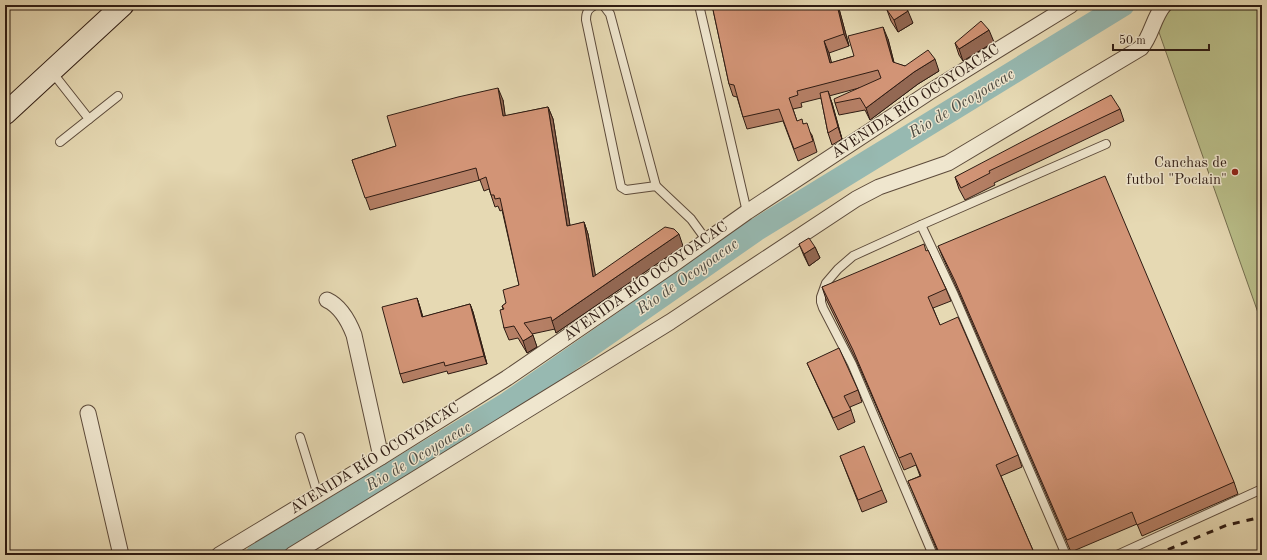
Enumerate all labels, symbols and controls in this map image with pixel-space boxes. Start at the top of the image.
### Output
scale bar [1113,26,1209,52]
text: 50 m [1119,34,1146,47]
street label: AVENIDA RÍO OCOYOACAC [828,40,1003,162]
water label: Rio de Ocoyoacac [906,66,1018,142]
place label: Canchas de futbol "Poclain" [1127,156,1227,188]
marker: Canchas de futbol "Poclain" [1230,167,1240,177]
street label: AVENIDA RÍO OCOYOACAC [559,217,731,345]
water label: Rio de Ocoyoacac [633,236,742,319]
street label: AVENIDA RÍO OCOYOACAC [286,398,462,518]
water label: Rio de Ocoyoacac [363,419,475,495]

